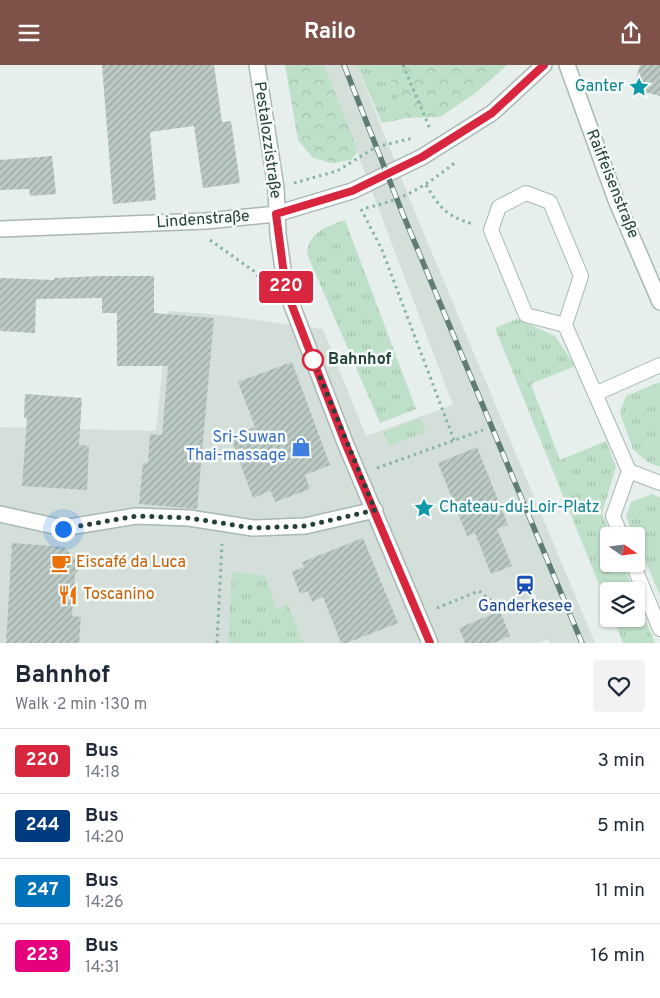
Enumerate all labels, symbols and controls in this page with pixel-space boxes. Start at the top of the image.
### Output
icon: menu [15,19,43,47]
text: Railo [304,19,356,46]
icon: share [617,19,645,47]
place icon: Ganter [628,76,650,98]
place label: Ganter [575,77,624,97]
street label: Pestalozzistraße [249,80,285,200]
street label: Raiffeisenstraße [581,126,643,242]
street label: Lindenstraße [156,207,250,233]
line badge: 220 [257,271,315,303]
text: 220 [269,275,303,298]
marker: Bahnhof [302,349,324,371]
place label: Bahnhof [328,350,392,370]
place label: Sri-Suwan Thai-massage [186,428,286,466]
shop icon: Sri-Suwan Thai-massage [290,436,312,458]
place icon: Chateau-du-Loir-Platz [413,497,435,519]
place label: Chateau-du-Loir-Platz [439,498,600,518]
your location [51,517,76,542]
north arrow [600,527,645,573]
map controls [600,527,645,627]
cafe icon: Eiscafé da Luca [50,552,72,574]
place label: Eiscafé da Luca [76,553,186,573]
station icon: Ganderkesee [514,574,536,596]
button: layers [600,582,645,627]
restaurant icon: Toscanino [57,584,79,606]
place label: Toscanino [83,585,155,605]
place label: Ganderkesee [478,597,572,617]
button: heart [593,660,645,712]
text: Bahnhof [15,661,110,691]
text: Walk · 2 min · 130 m [15,695,147,715]
text: Bus [85,739,119,763]
text: 220 [26,749,59,772]
text: 3 min [597,749,645,773]
text: 14:18 [85,763,120,783]
text: Bus [85,804,119,828]
text: 244 [25,814,60,837]
text: 5 min [597,814,645,838]
text: 14:20 [85,828,124,848]
text: Bus [85,869,119,893]
text: 247 [26,879,59,902]
text: 11 min [595,879,645,903]
text: 14:26 [85,893,124,913]
text: Bus [85,934,119,958]
text: 223 [26,944,59,967]
text: 16 min [590,944,645,968]
text: 14:31 [85,958,120,978]

